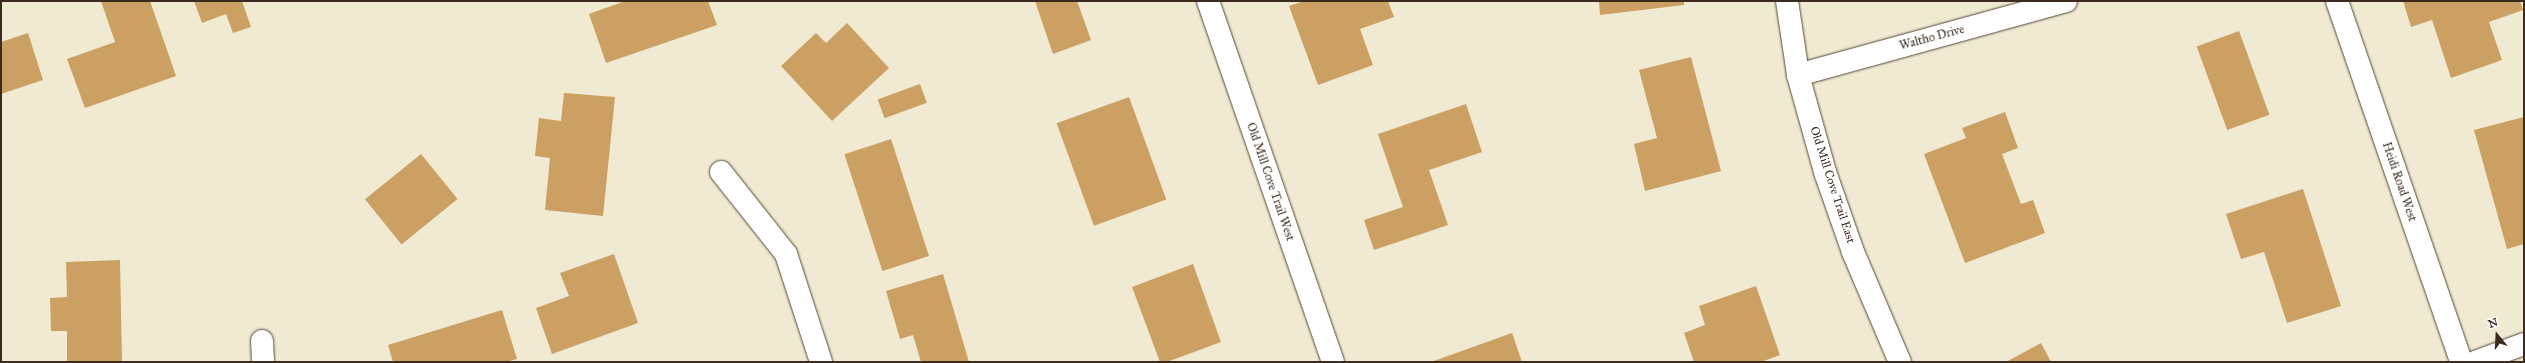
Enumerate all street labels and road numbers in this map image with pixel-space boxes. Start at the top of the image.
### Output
street label: Waltho Drive [1898,22,1966,54]
street label: Old Mill Cove Trail West [1243,121,1297,243]
street label: Old Mill Cove Trail East [1806,125,1858,245]
street label: Heidi Road West [2379,140,2419,224]

